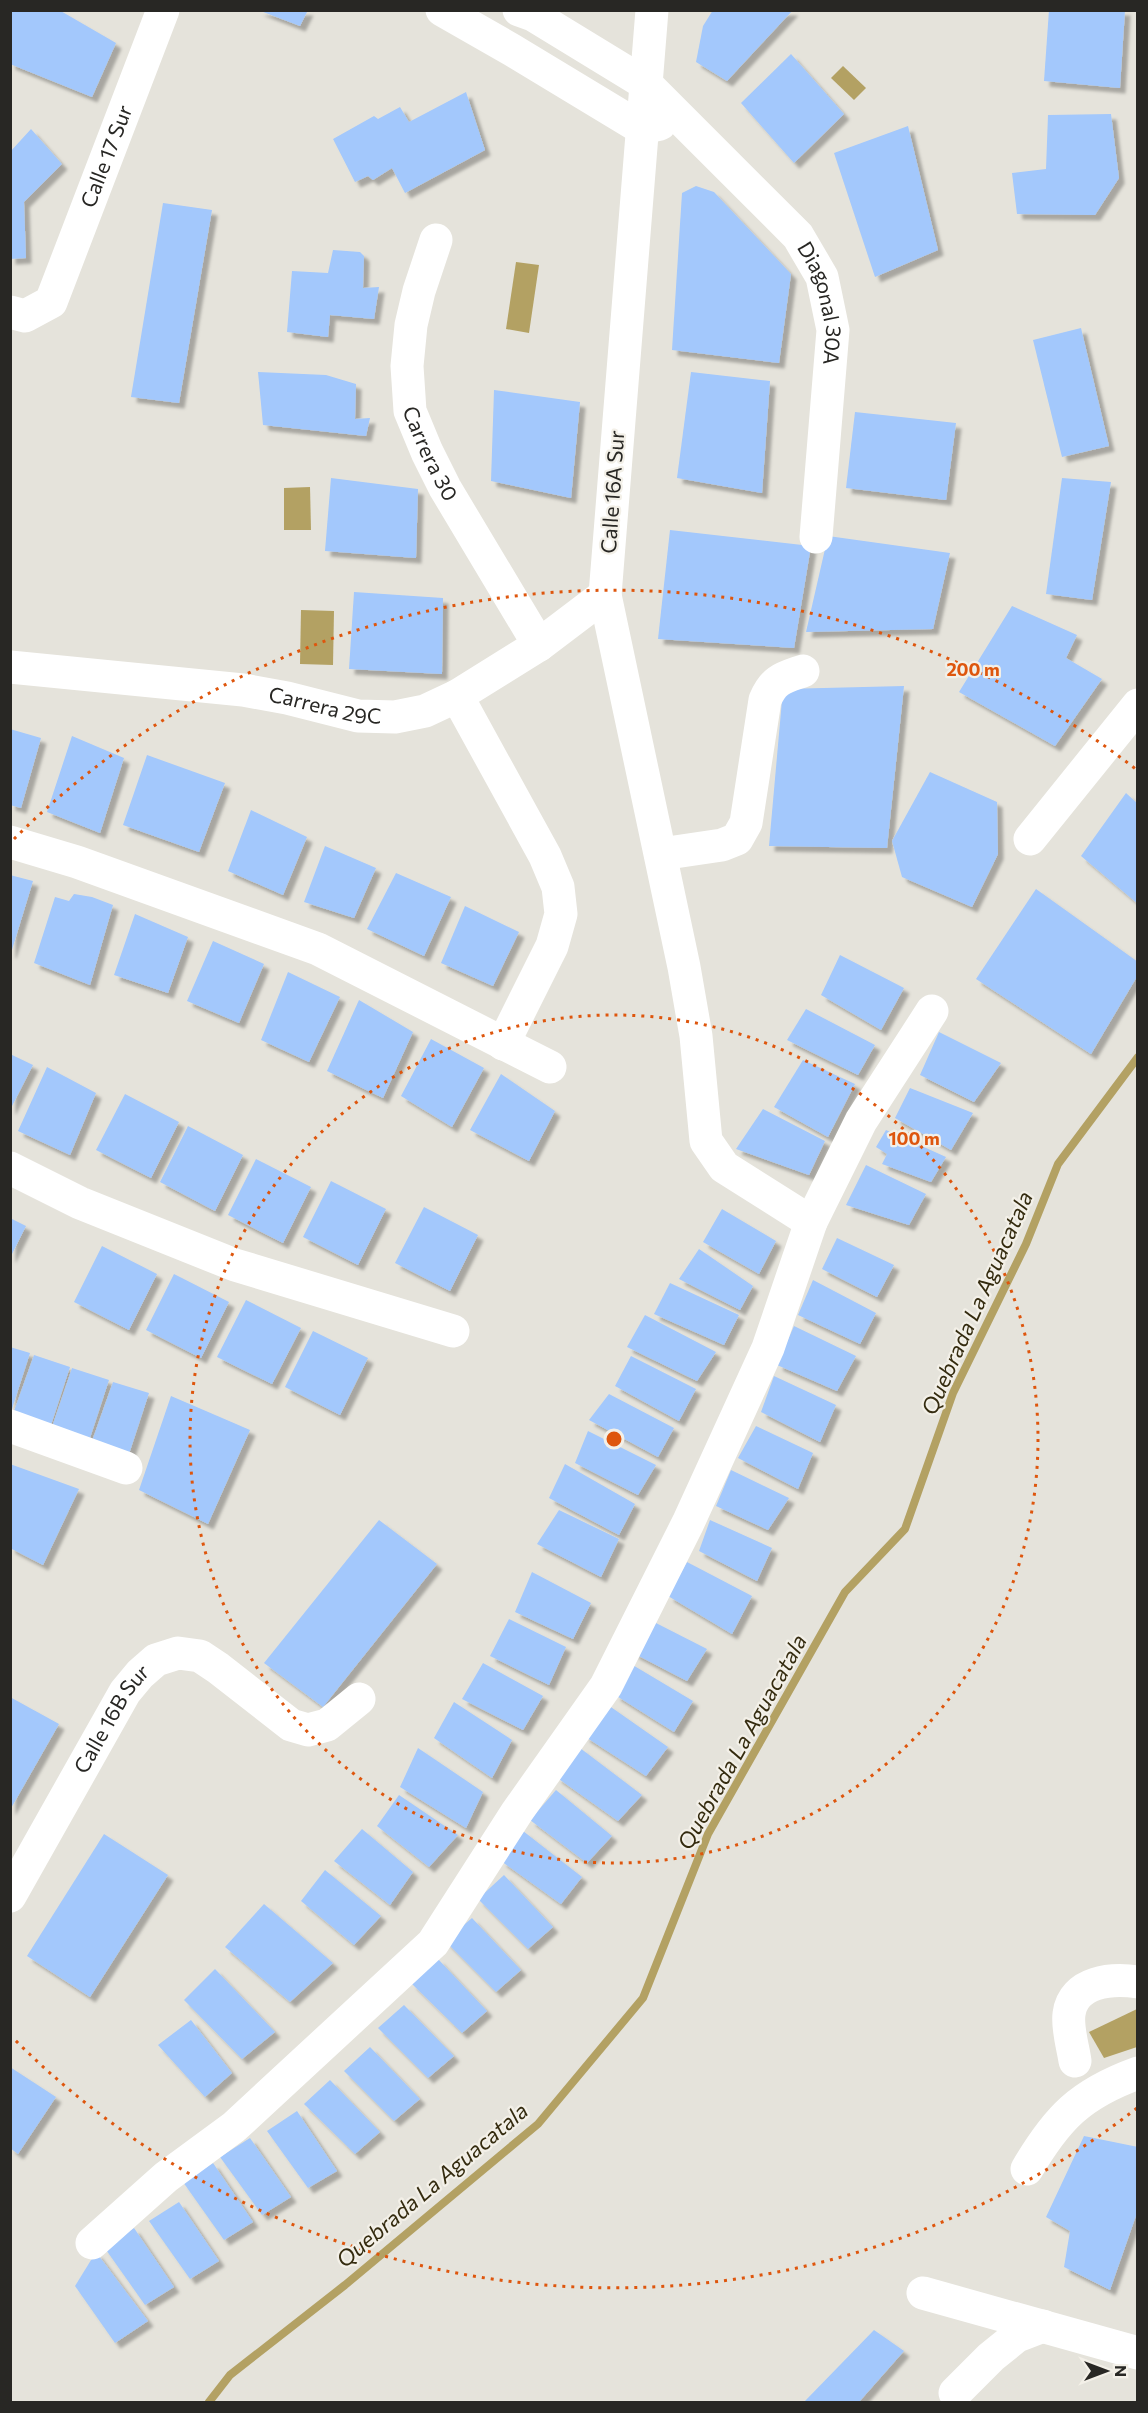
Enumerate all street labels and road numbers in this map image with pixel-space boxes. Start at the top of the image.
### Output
street label: Calle 17 Sur [74,101,136,211]
street label: Diagonal 30A [793,237,847,366]
street label: Carrera 30 [398,402,464,505]
street label: Calle 16A Sur [595,430,628,554]
street label: Carrera 29C [267,681,382,728]
street label: Calle 16B Sur [68,1658,153,1777]

